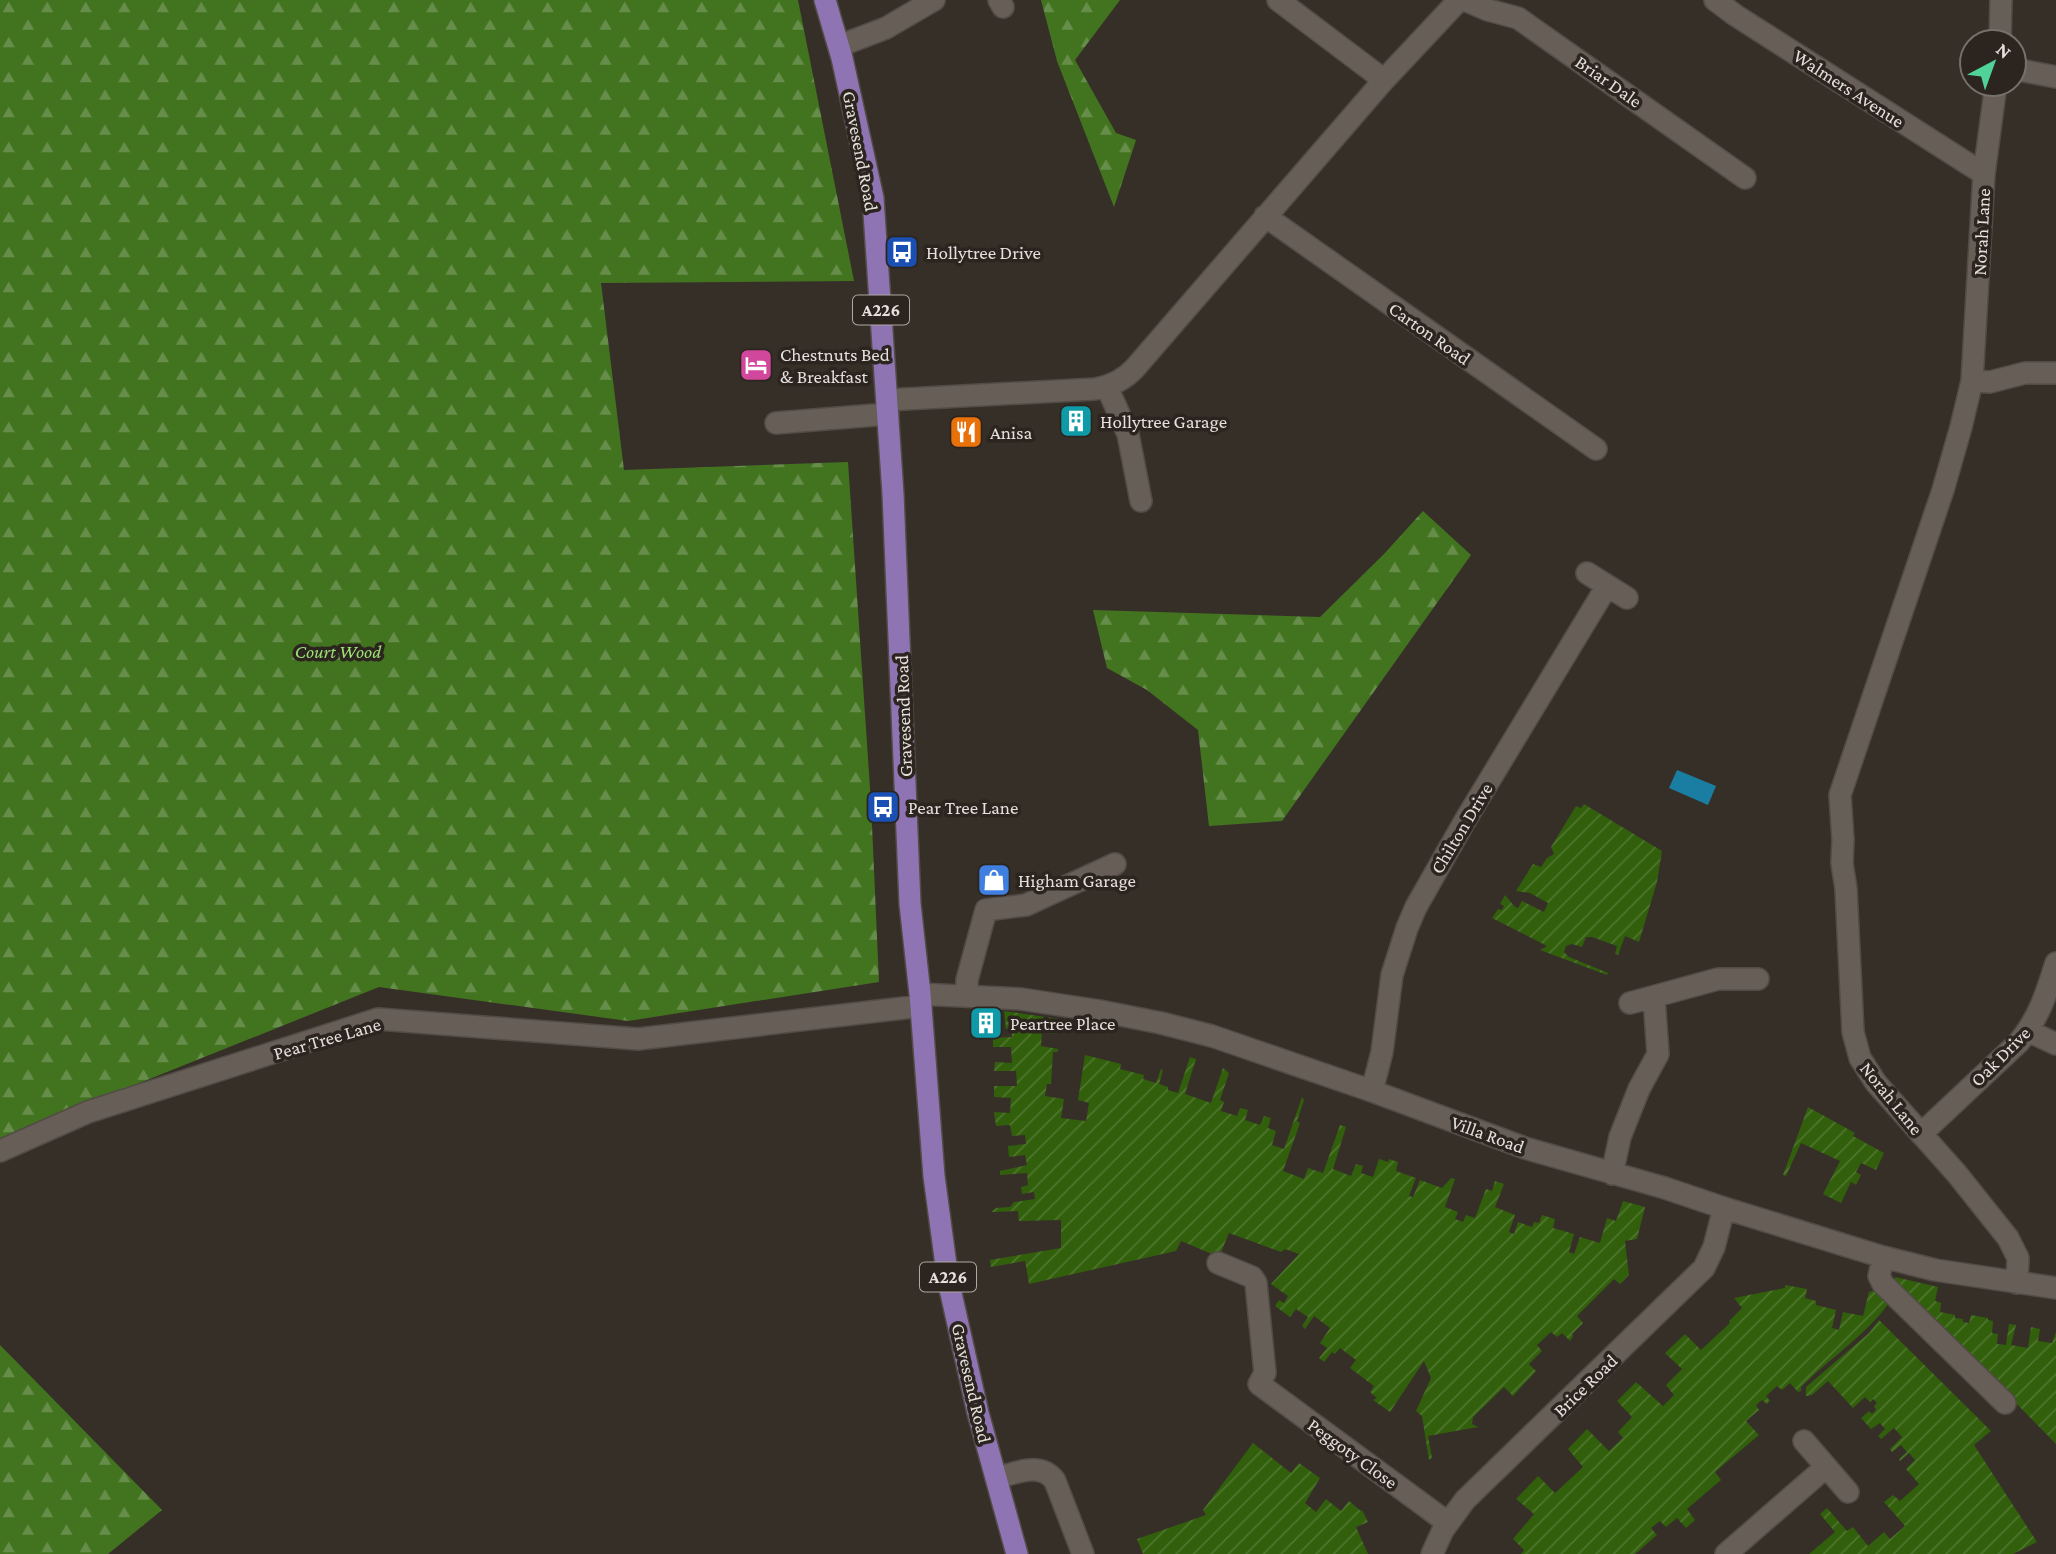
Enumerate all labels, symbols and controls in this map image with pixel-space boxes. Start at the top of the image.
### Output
north arrow [1958,28,2028,98]
text: N [1992,38,2016,63]
street label: Walmers Avenue [1789,45,1908,132]
street label: Briar Dale [1572,51,1646,112]
street label: Gravesend Road [839,89,882,213]
street label: Norah Lane [1969,188,1994,276]
bus stop icon: Hollytree Drive [883,233,921,271]
place label: Hollytree Drive [926,242,1041,263]
road number: A226 [853,296,909,324]
street label: Carton Road [1385,298,1474,369]
place label: Chestnuts Bed & Breakfast [780,344,890,387]
hotel icon: Chestnuts Bed & Breakfast [737,346,775,384]
building icon: Hollytree Garage [1057,402,1095,440]
place label: Hollytree Garage [1100,411,1227,432]
restaurant icon: Anisa [947,413,985,451]
place label: Anisa [990,422,1032,443]
park label: Court Wood [295,641,382,662]
street label: Gravesend Road [891,655,916,777]
street label: Chilton Drive [1426,779,1497,877]
bus stop icon: Pear Tree Lane [864,788,902,826]
place label: Pear Tree Lane [908,797,1018,818]
shop icon: Higham Garage [975,861,1013,899]
place label: Higham Garage [1018,870,1136,891]
building icon: Peartree Place [967,1004,1005,1042]
street label: Pear Tree Lane [271,1013,383,1064]
place label: Peartree Place [1010,1013,1115,1034]
street label: Oak Drive [1966,1022,2034,1090]
street label: Norah Lane [1856,1058,1927,1139]
street label: Villa Road [1448,1112,1527,1157]
road number: A226 [920,1262,976,1292]
street label: Gravesend Road [948,1321,995,1445]
street label: Brice Road [1549,1350,1622,1421]
street label: Peggoty Close [1304,1414,1401,1493]

